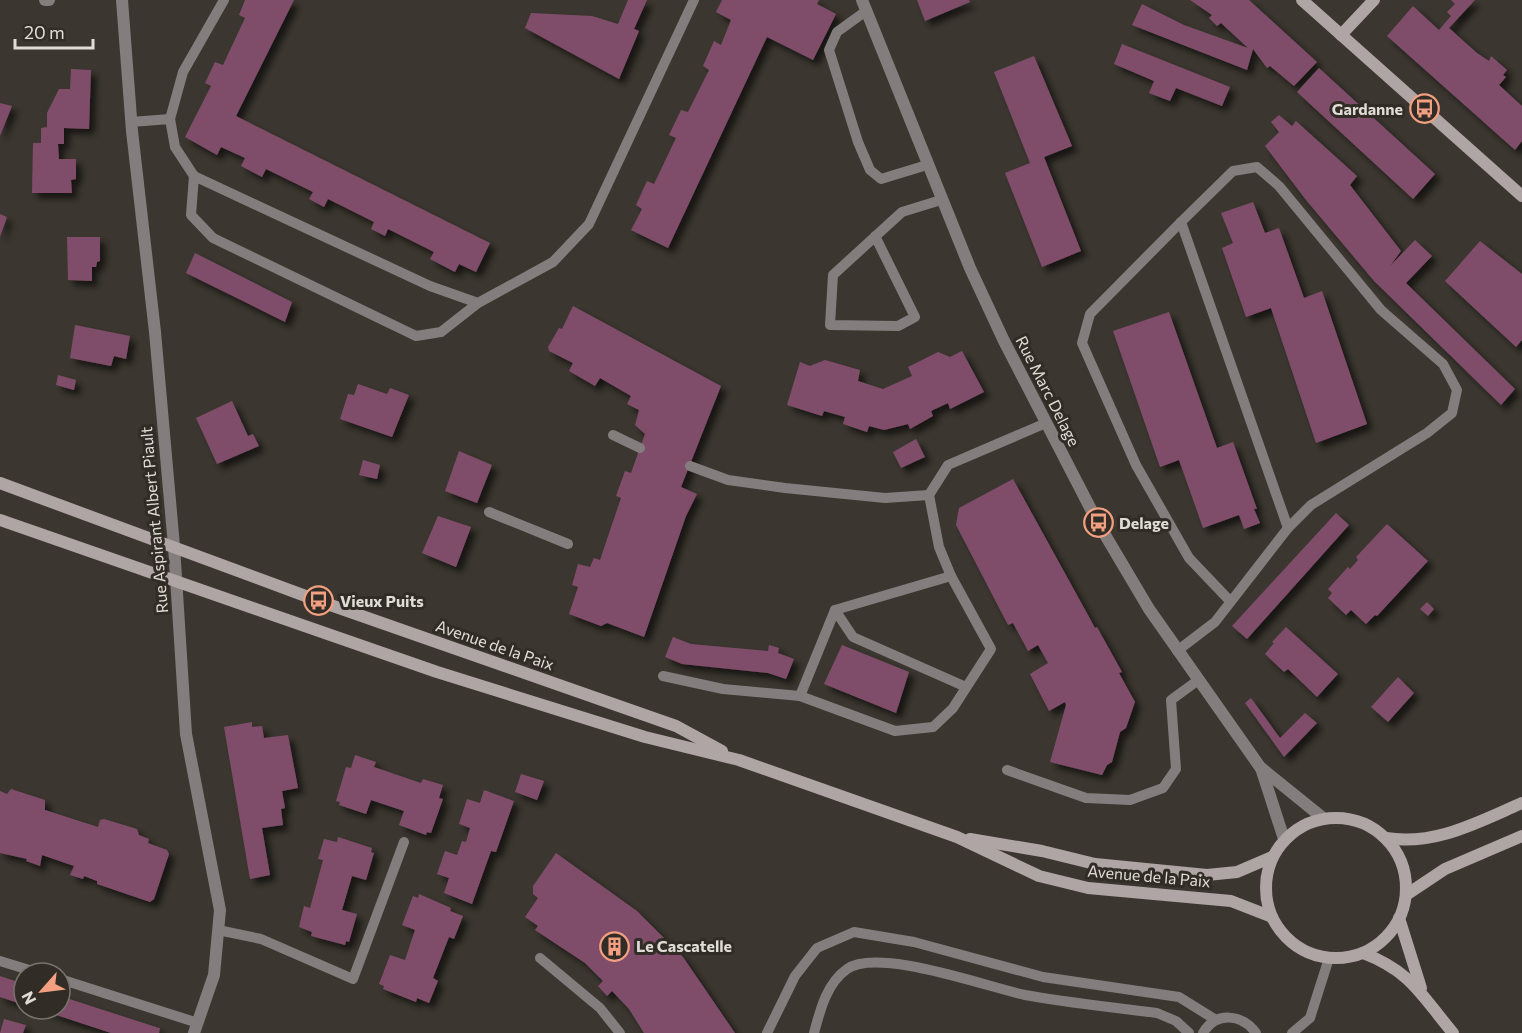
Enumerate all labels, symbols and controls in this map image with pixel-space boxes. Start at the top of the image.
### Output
scale bar [15,12,93,50]
text: 20 m [24,21,65,43]
bus stop icon: Gardanne [1408,93,1440,125]
place label: Gardanne [1332,99,1403,118]
street label: Rue Marc Delage [1012,332,1084,449]
street label: Rue Aspirant Albert Piault [136,425,171,614]
bus stop icon: Delage [1082,507,1114,539]
place label: Delage [1119,513,1169,532]
bus stop icon: Vieux Puits [303,585,335,617]
place label: Vieux Puits [340,591,424,610]
street label: Avenue de la Paix [434,615,557,674]
street label: Avenue de la Paix [1087,861,1212,890]
building icon: Le Cascatelle [599,930,631,962]
place label: Le Cascatelle [636,936,732,955]
north arrow [12,961,72,1021]
text: N [17,989,40,1008]

